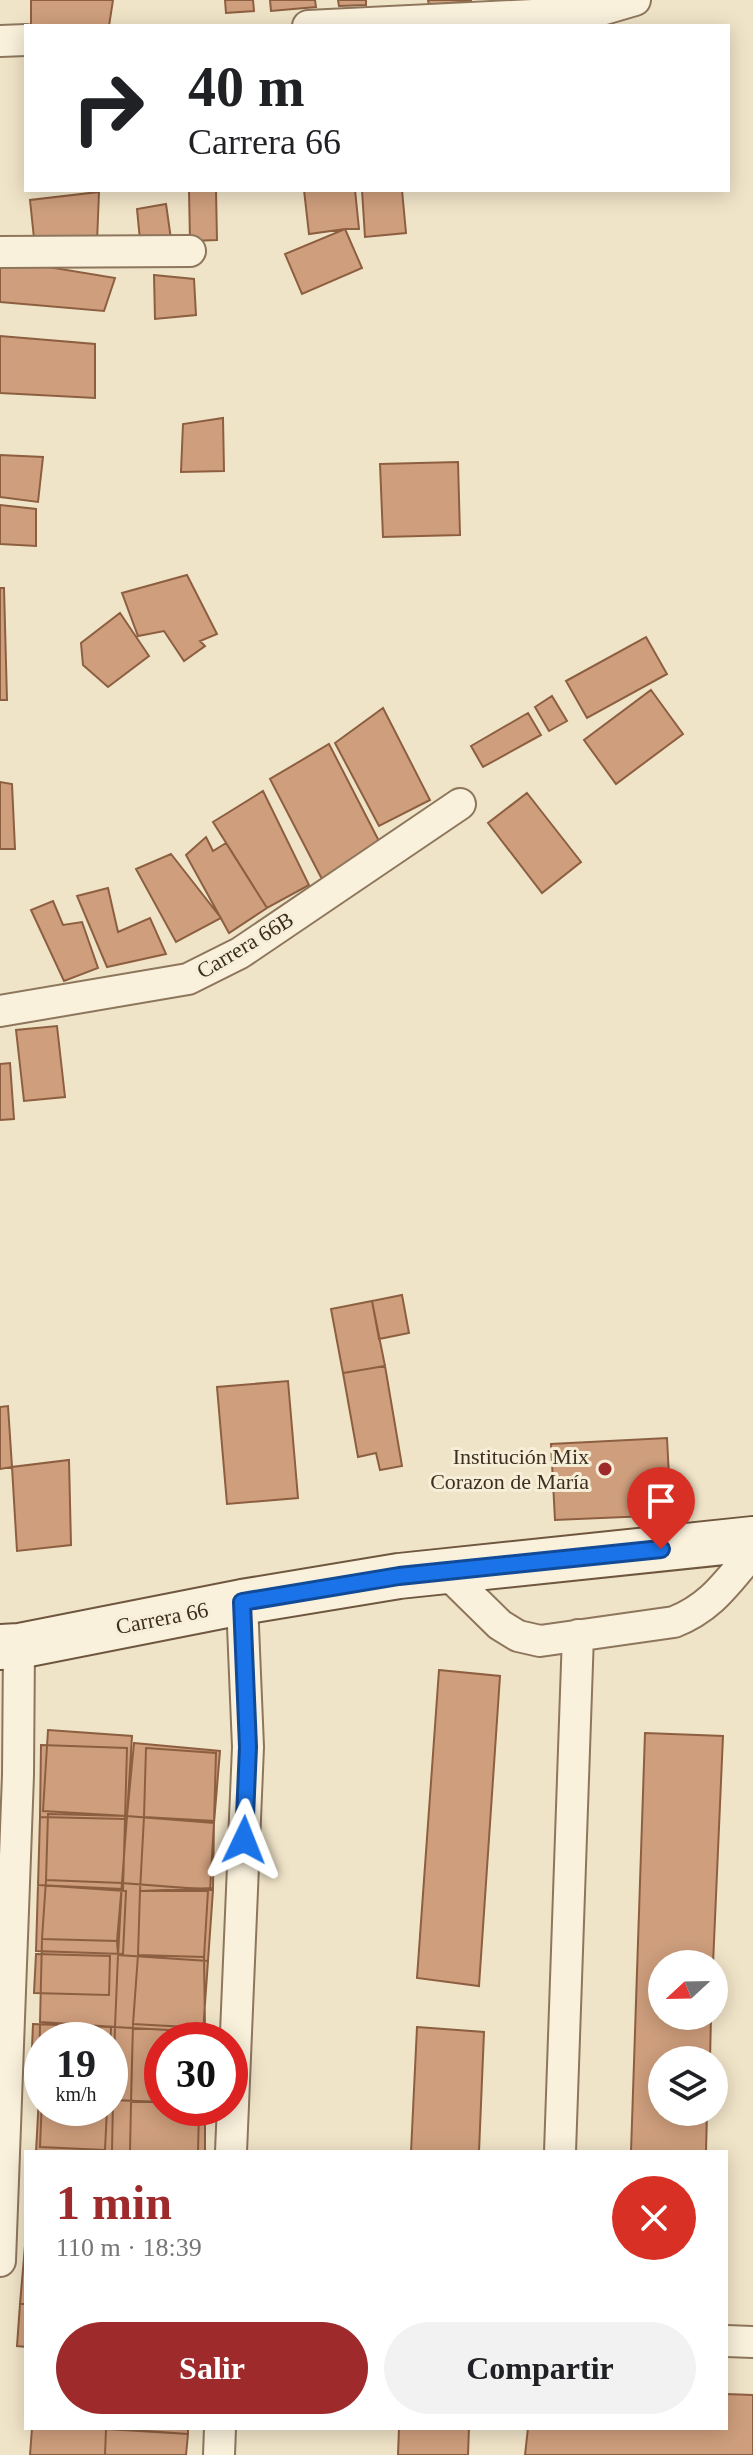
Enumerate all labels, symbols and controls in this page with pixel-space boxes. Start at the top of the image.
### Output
icon: right [56,56,160,160]
text: 40 m [188,56,305,118]
text: Carrera 66 [188,122,341,162]
street label: Carrera 66B [192,906,298,984]
place label: Institución Mix Corazon de María [430,1444,589,1494]
marker: Institución Mix Corazon de María [596,1460,614,1478]
pin [627,1467,695,1549]
icon: arrive [639,1479,683,1523]
street label: Carrera 66 [114,1597,210,1639]
position arrow [202,1798,286,1882]
north arrow [648,1950,728,2030]
map controls [648,1950,728,2126]
speed limit sign: 30 [144,2022,248,2126]
text: 19 [56,2041,96,2086]
button: layers [648,2046,728,2126]
text: km/h [55,2083,97,2105]
text: 1 min [56,2176,172,2229]
button: close [612,2176,696,2260]
text: 110 m · 18:39 [56,2233,202,2262]
button: Salir [56,2322,368,2414]
button: Compartir [384,2322,696,2414]

